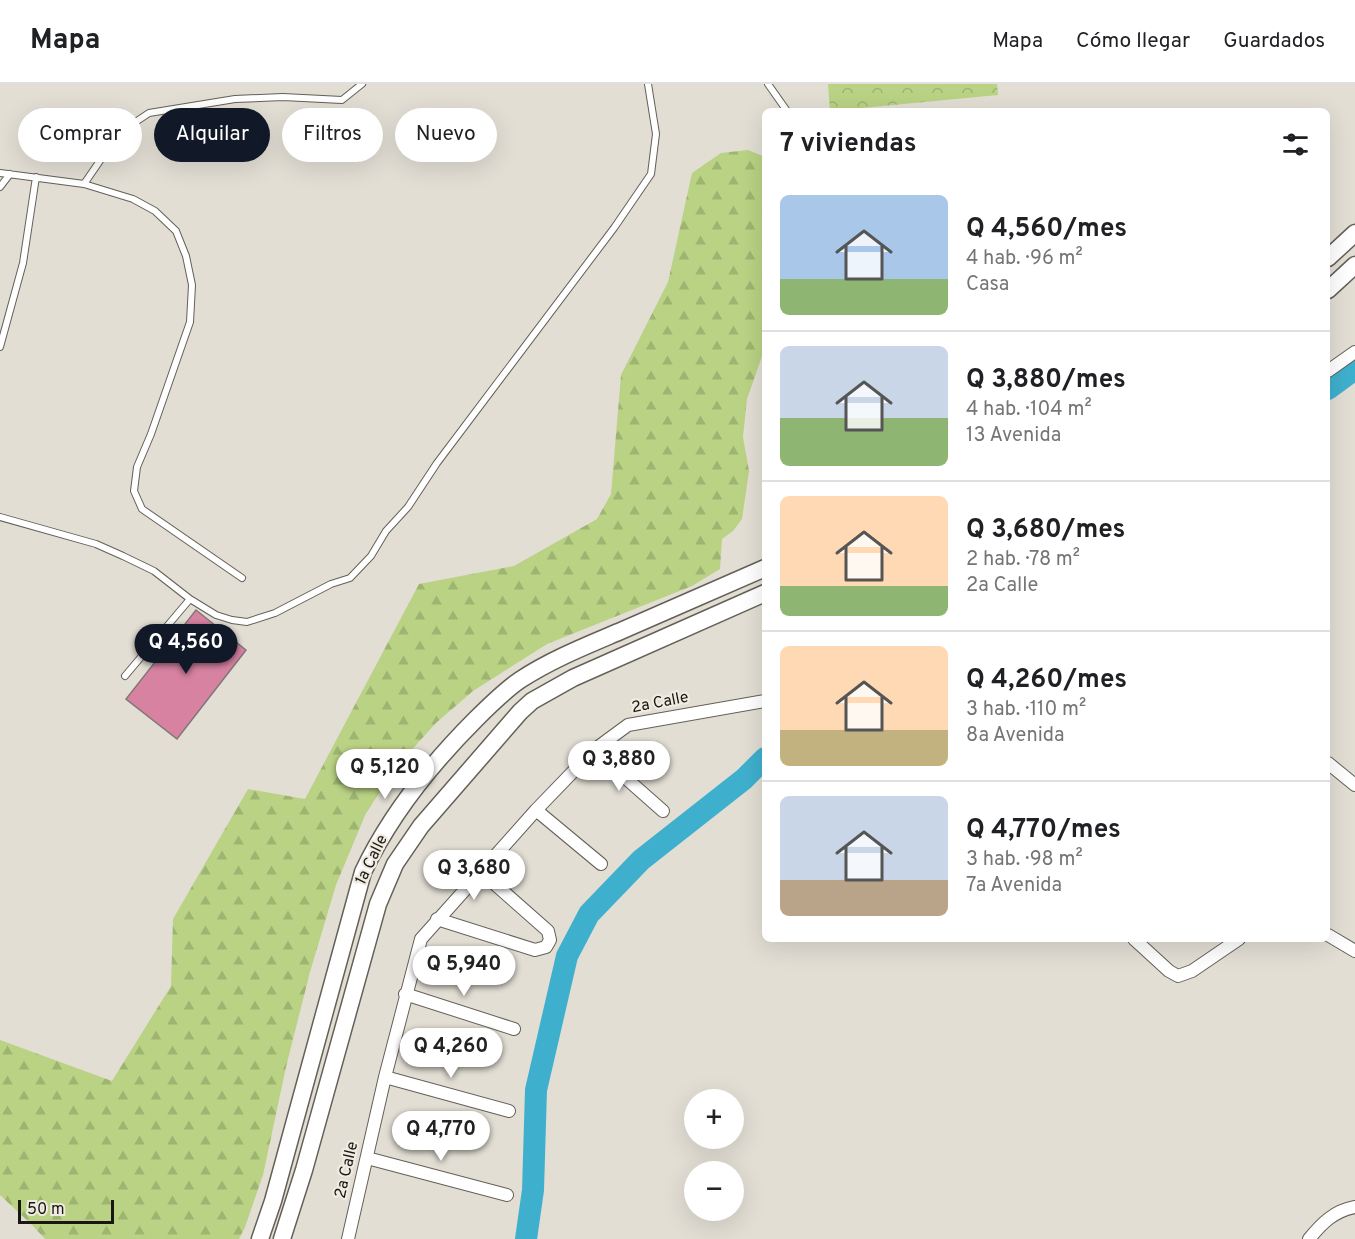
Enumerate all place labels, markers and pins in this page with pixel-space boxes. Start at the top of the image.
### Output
pin: Q 4,560 [131,624,241,675]
pin: Q 3,880 [564,741,674,792]
pin: Q 5,120 [330,749,440,800]
pin: Q 3,680 [419,850,529,901]
pin: Q 5,940 [409,946,519,997]
pin: Q 4,260 [396,1028,506,1079]
pin: Q 4,770 [386,1111,496,1162]

